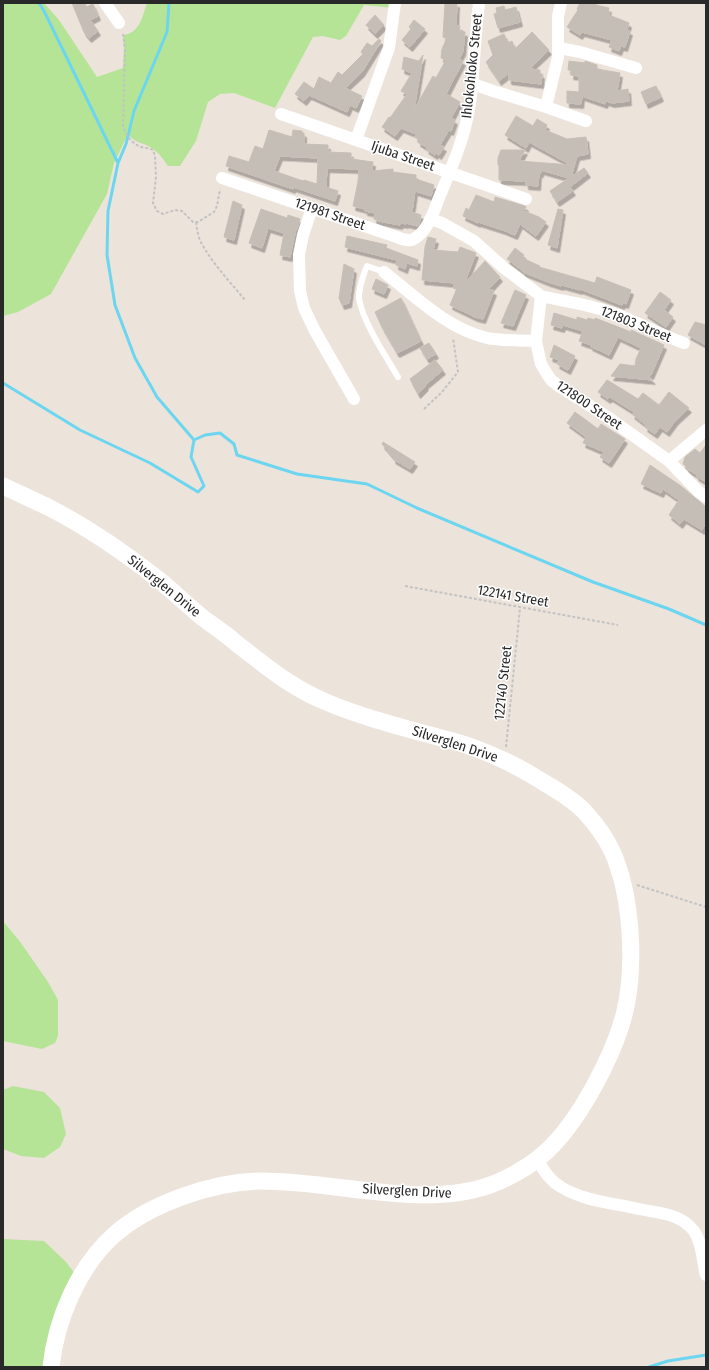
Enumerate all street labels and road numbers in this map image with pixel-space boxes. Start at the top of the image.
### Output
street label: Ihlokohloko Street [458,12,486,119]
street label: Ijuba Street [369,137,438,175]
street label: 121981 Street [293,194,368,234]
street label: 121803 Street [598,302,674,346]
street label: 121800 Street [553,377,626,434]
street label: Silverglen Drive [124,551,204,621]
street label: 122141 Street [476,581,550,611]
street label: 122140 Street [491,645,515,721]
street label: Silverglen Drive [410,722,500,766]
street label: Silverglen Drive [362,1180,452,1202]

